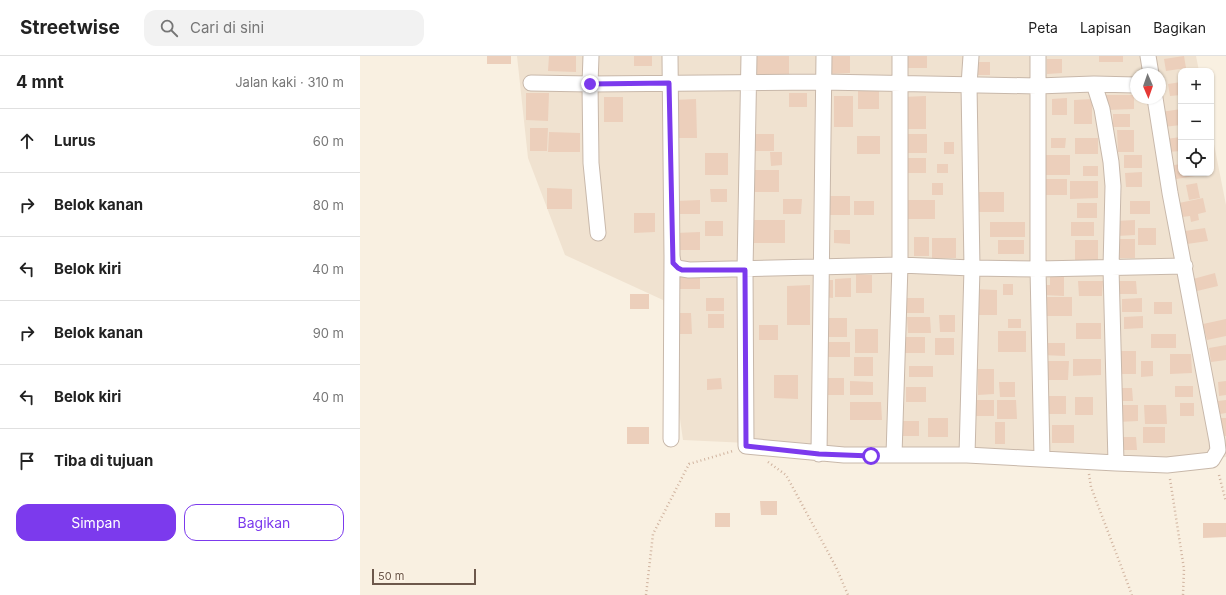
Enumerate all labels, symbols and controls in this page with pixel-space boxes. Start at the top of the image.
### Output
search box [144,10,424,46]
text: Streetwise [20,16,120,39]
icon: search [158,17,180,39]
text: Cari di sini [190,18,264,37]
text: Peta [1028,19,1058,36]
text: Lapisan [1080,19,1131,36]
text: Bagikan [1153,19,1206,36]
north arrow [1130,68,1166,104]
map controls [1178,68,1214,176]
button: + [1178,68,1214,104]
text: 4 mnt [16,72,64,92]
text: Jalan kaki · 310 m [235,74,344,90]
route end [581,75,599,93]
button: − [1178,104,1214,140]
icon: ahead [16,130,38,152]
text: Lurus [54,131,96,150]
text: 60 m [313,133,344,149]
button: locate [1178,140,1214,176]
icon: right [16,194,38,216]
text: Belok kanan [54,195,143,214]
text: 80 m [313,197,344,213]
icon: left [16,258,38,280]
text: Belok kiri [54,259,121,278]
text: 40 m [312,261,344,277]
icon: right [16,322,38,344]
text: Belok kanan [54,323,143,342]
text: 90 m [313,325,344,341]
icon: left [16,386,38,408]
text: Belok kiri [54,387,121,406]
text: 40 m [312,389,344,405]
route start [862,447,880,465]
icon: arrive [16,450,38,472]
text: Tiba di tujuan [54,451,153,470]
button: Simpan [16,504,176,541]
button: Bagikan [184,504,344,541]
scale bar [372,567,476,586]
text: 50 m [378,569,404,583]

